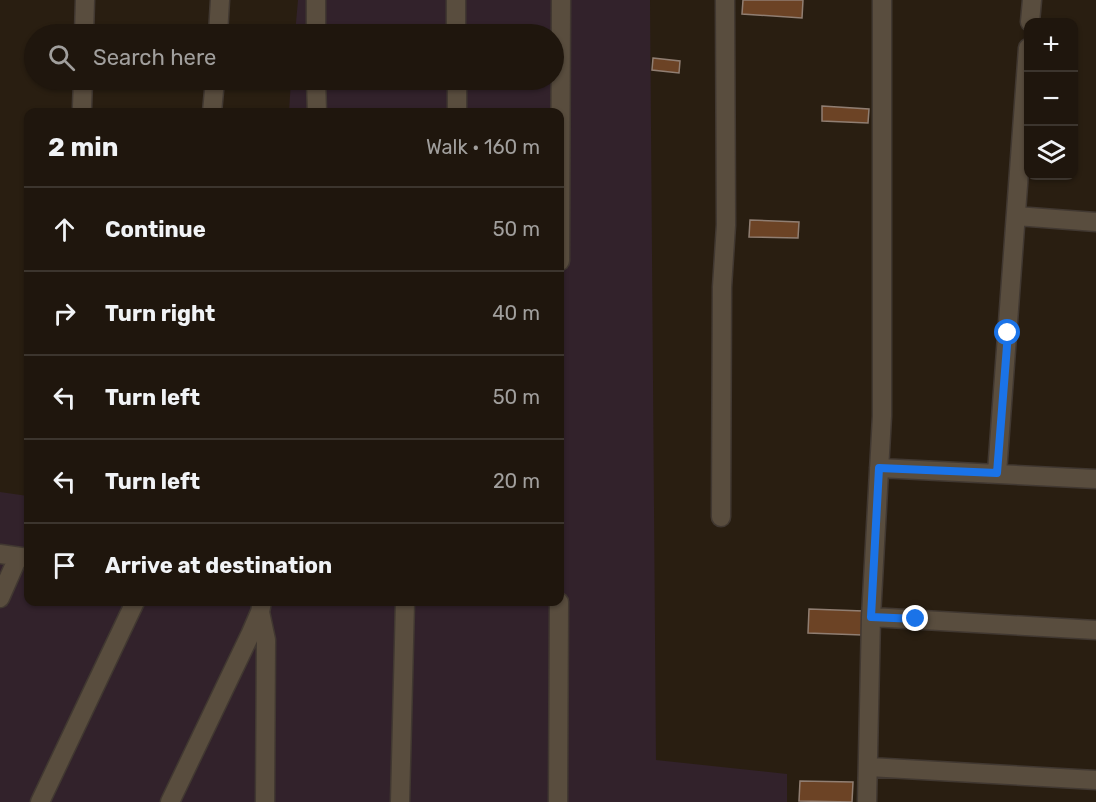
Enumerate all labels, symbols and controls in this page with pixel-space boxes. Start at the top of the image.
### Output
map controls [1024,18,1078,180]
button: + [1024,18,1078,72]
search box [24,24,564,90]
icon: search [45,41,78,74]
text: Search here [93,44,216,71]
button: − [1024,72,1078,126]
button: layers [1024,126,1078,180]
text: 2 min [48,132,118,163]
text: Walk · 160 m [426,135,540,159]
icon: ahead [48,213,81,246]
text: Continue [105,216,206,243]
text: 50 m [493,217,540,241]
icon: right [48,297,81,330]
text: Turn right [105,300,215,327]
text: 40 m [492,301,540,325]
route start [994,319,1020,345]
icon: left [48,381,81,414]
text: Turn left [105,384,200,411]
text: 50 m [493,385,540,409]
icon: left [48,465,81,498]
text: Turn left [105,468,200,495]
text: 20 m [493,469,540,493]
icon: arrive [48,549,81,582]
text: Arrive at destination [105,552,332,579]
route end [902,605,928,631]

